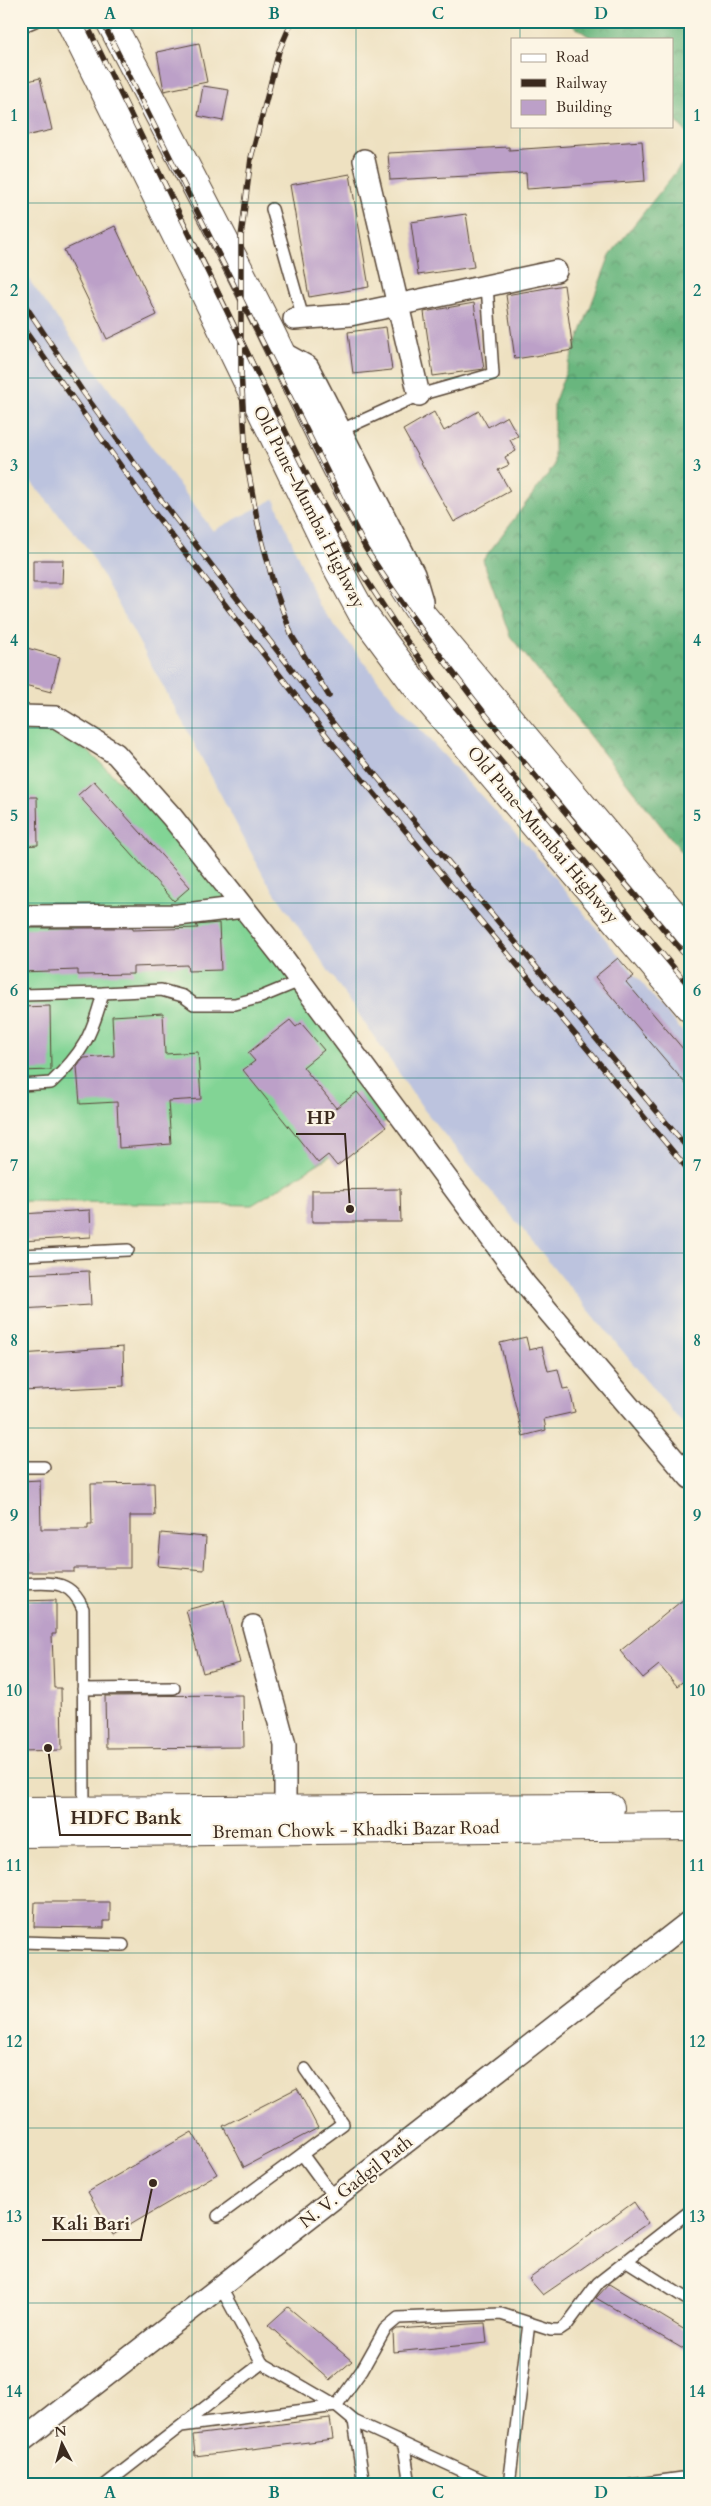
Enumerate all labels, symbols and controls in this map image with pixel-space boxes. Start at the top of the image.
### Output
text: A [104,3,116,25]
text: B [268,3,280,25]
text: C [432,3,444,25]
text: D [594,3,608,25]
legend [511,38,674,128]
text: Road [556,47,589,67]
text: Railway [556,73,607,93]
text: Building [556,97,612,117]
text: 1 [10,105,18,127]
text: 1 [693,105,701,127]
text: 2 [10,280,18,302]
text: 2 [693,280,701,302]
street label: Old Pune–Mumbai Highway [247,401,371,613]
text: 3 [10,455,18,477]
text: 3 [693,455,701,477]
text: 4 [10,630,18,652]
text: 4 [693,630,701,652]
street label: Old Pune–Mumbai Highway [461,741,625,929]
text: 5 [10,805,18,827]
text: 5 [693,805,701,827]
text: 6 [10,980,18,1002]
text: 6 [693,980,701,1002]
callout: HP [296,1100,345,1134]
text: HP [307,1105,335,1131]
text: 7 [10,1155,18,1177]
text: 7 [693,1155,701,1177]
text: 8 [10,1330,18,1352]
text: 8 [693,1330,701,1352]
text: 9 [10,1505,18,1527]
text: 9 [693,1505,701,1527]
text: 10 [6,1680,22,1702]
text: 10 [689,1680,705,1702]
callout: HDFC Bank [60,1801,191,1835]
text: HDFC Bank [70,1805,182,1831]
street label: Breman Chowk - Khadki Bazar Road [212,1815,500,1845]
text: 11 [6,1855,22,1877]
text: 11 [689,1855,705,1877]
text: 12 [6,2031,22,2053]
text: 12 [689,2031,705,2053]
street label: N. V. Gadgil Path [294,2130,418,2234]
text: 13 [6,2206,22,2228]
callout: Kali Bari [42,2206,141,2240]
text: 13 [689,2206,705,2228]
text: Kali Bari [52,2211,130,2237]
text: 14 [6,2381,22,2403]
text: 14 [689,2381,705,2403]
north arrow [38,2418,88,2468]
text: N [54,2421,68,2442]
text: A [104,2482,116,2504]
text: B [268,2482,280,2504]
text: C [432,2482,444,2504]
text: D [594,2482,608,2504]

